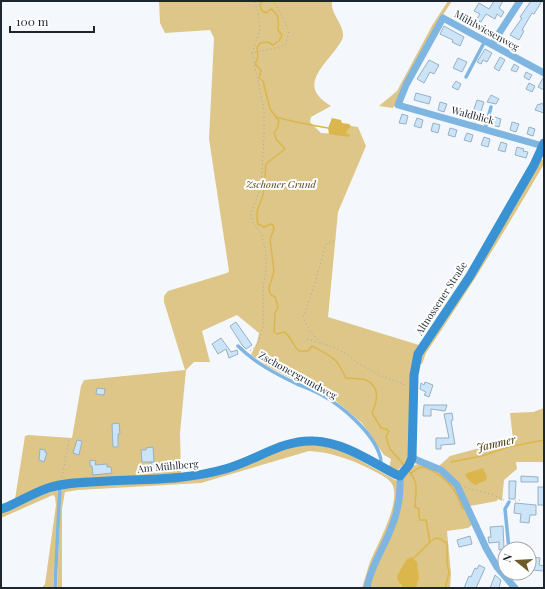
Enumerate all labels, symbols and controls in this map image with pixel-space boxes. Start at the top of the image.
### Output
street label: Mühlwiesenweg [452,6,523,54]
scale bar [10,8,94,34]
text: 100 m [16,13,49,29]
street label: Waldblick [449,102,496,128]
park label: Zschoner Grund [245,177,317,191]
street label: Altnossener Straße [411,258,470,338]
street label: Zschonergrundweg [256,348,340,403]
water label: Jammer [475,431,517,455]
street label: Am Mühlberg [136,456,200,476]
north arrow [497,541,537,581]
text: N [499,552,515,564]

